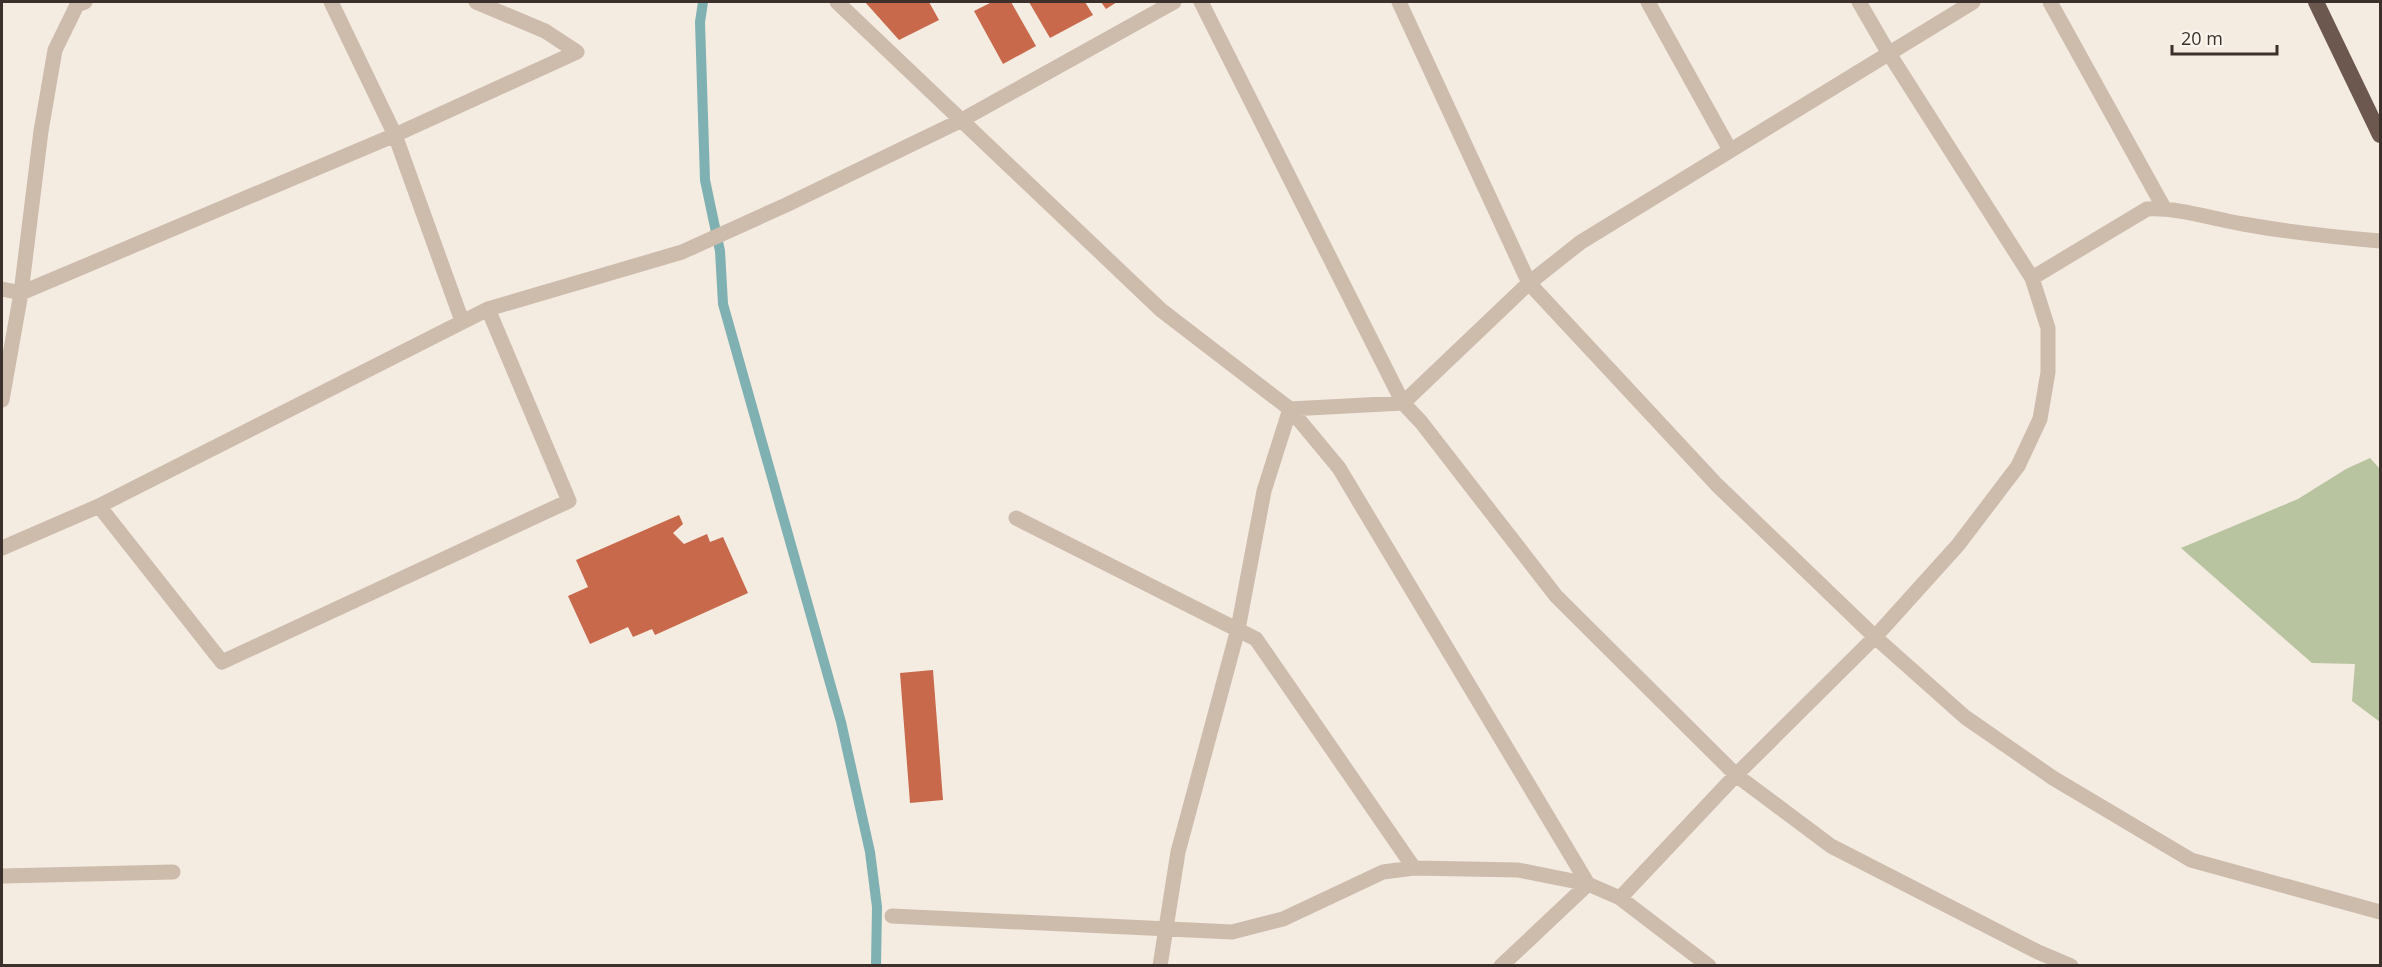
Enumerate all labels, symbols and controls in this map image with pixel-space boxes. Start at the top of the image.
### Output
scale bar [2172,18,2277,56]
text: 20 m [2181,26,2223,50]

